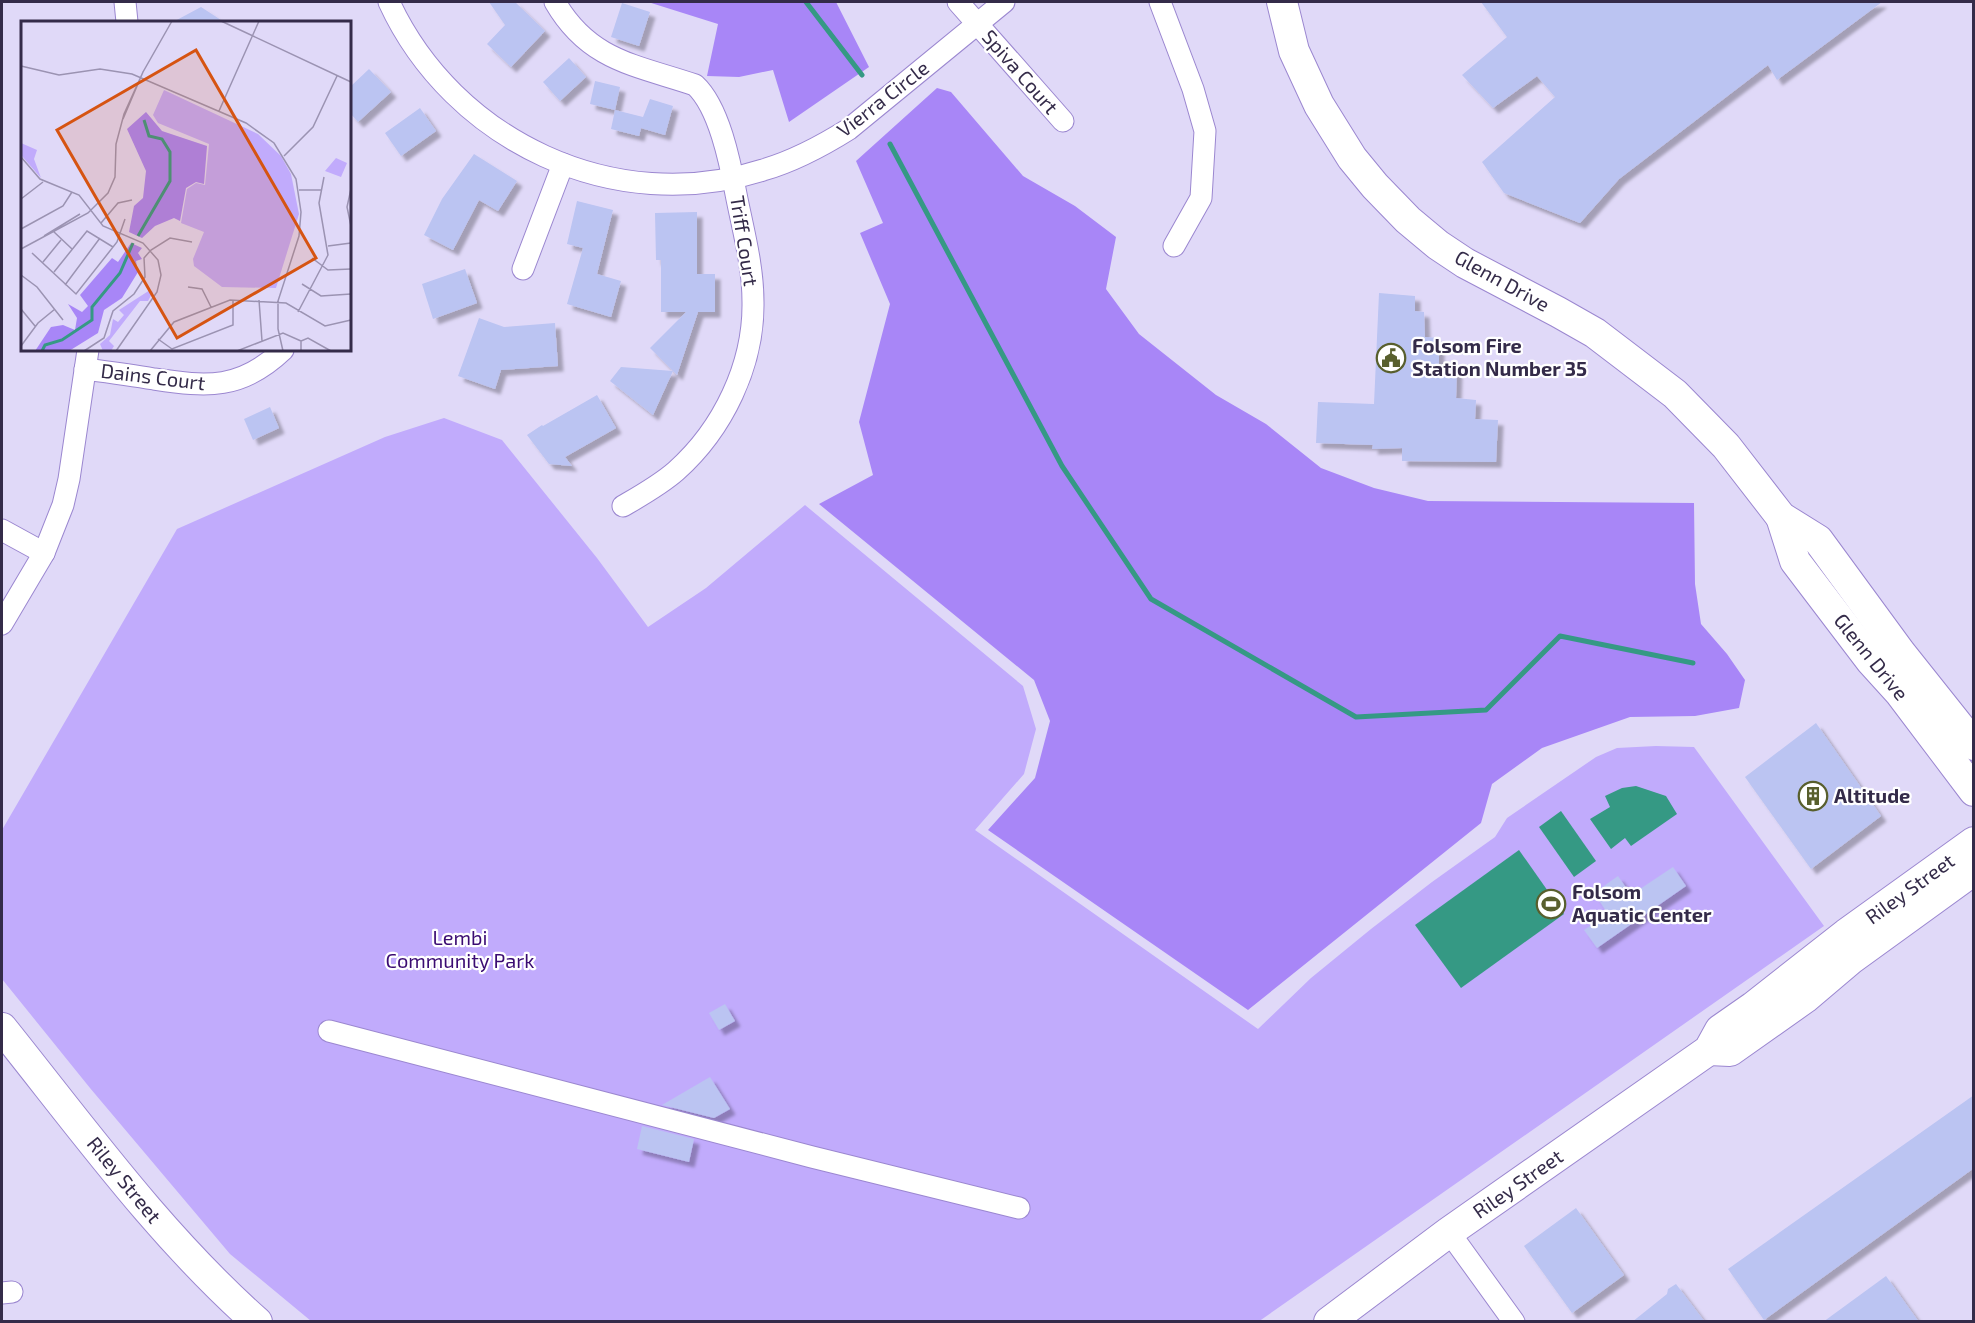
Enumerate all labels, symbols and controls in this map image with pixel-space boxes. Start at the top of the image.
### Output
inset map [21,21,351,351]
street label: Spiva Court [978,24,1064,119]
street label: Vierra Circle [832,55,933,142]
street label: Triff Court [726,194,764,288]
street label: Glenn Drive [1451,244,1554,316]
place label: Folsom Fire Station Number 35 [1412,333,1587,380]
public building icon: Folsom Fire Station Number 35 [1375,342,1407,374]
street label: Dains Court [99,358,207,394]
street label: Glenn Drive [1830,608,1914,704]
building icon: Altitude [1797,780,1829,812]
place label: Altitude [1834,783,1910,807]
street label: Riley Street [1860,848,1959,929]
place label: Folsom Aquatic Center [1572,879,1712,926]
sports icon: Folsom Aquatic Center [1535,888,1567,920]
park label: Lembi Community Park [386,925,534,972]
street label: Riley Street [83,1131,167,1228]
street label: Riley Street [1468,1143,1567,1223]

